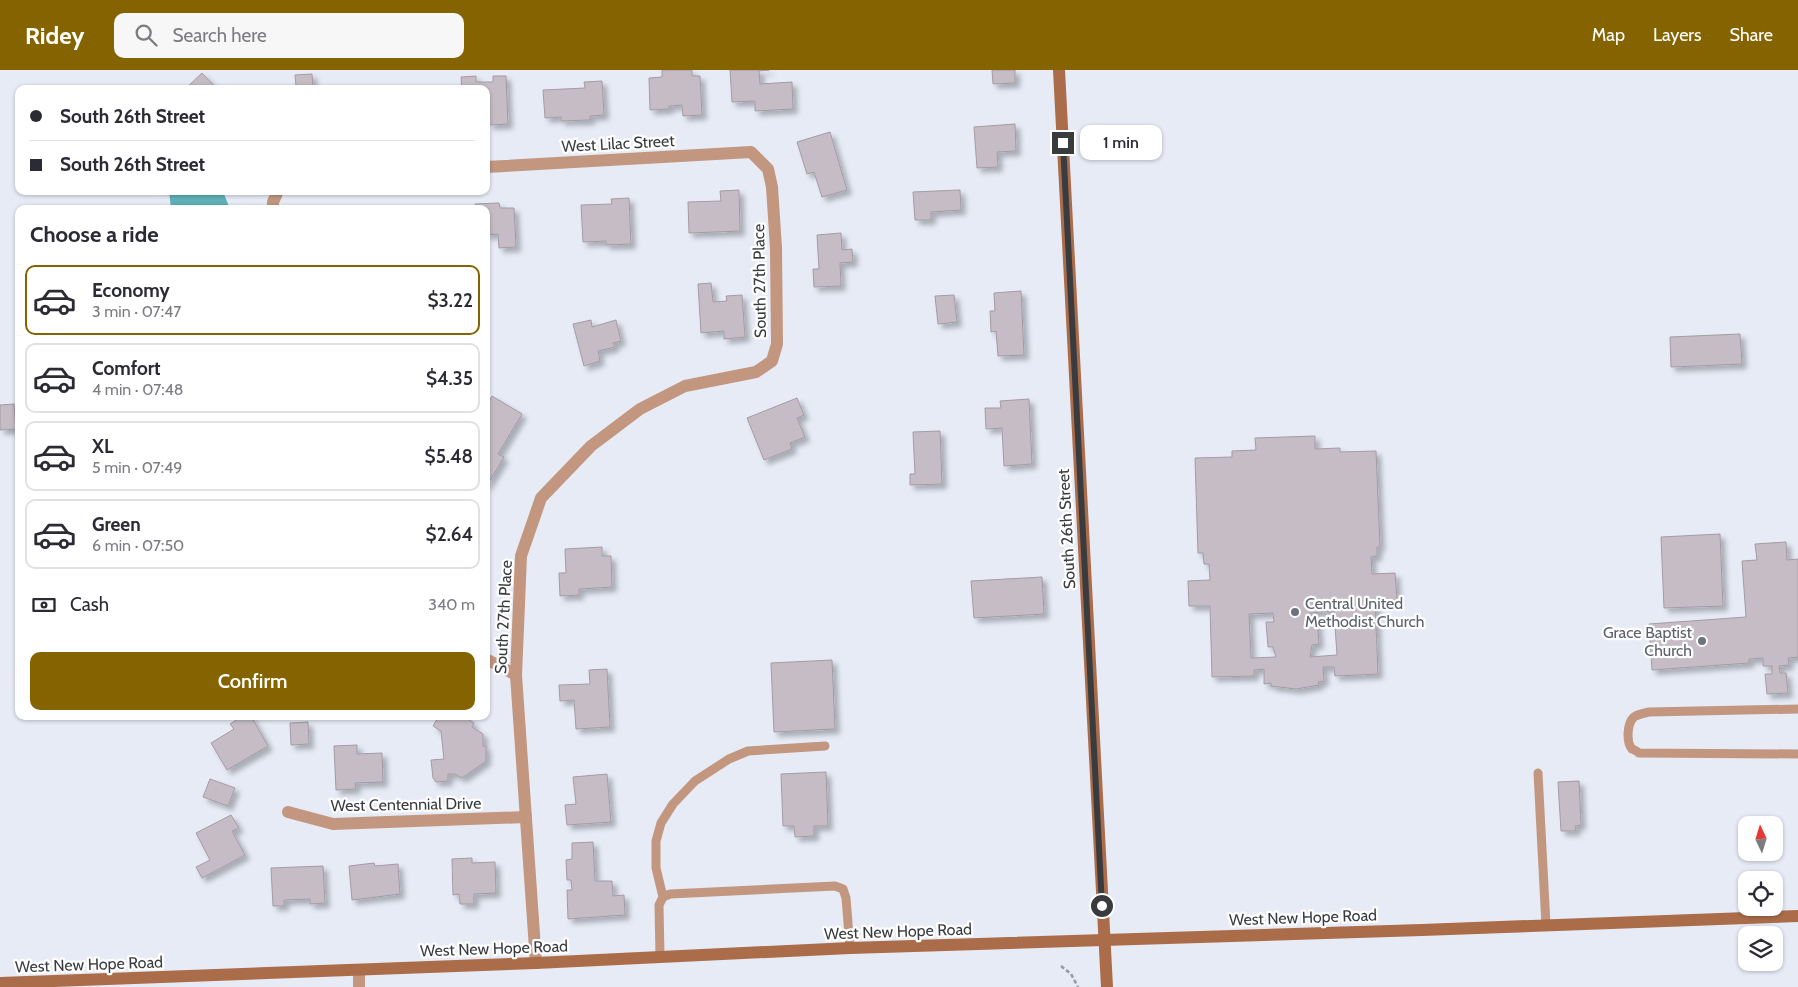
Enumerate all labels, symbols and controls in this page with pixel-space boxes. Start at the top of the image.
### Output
search box [114,13,464,58]
text: Ridey [25,21,84,50]
icon: search [132,21,160,49]
text: Search here [172,24,267,47]
text: Map [1592,24,1625,46]
text: Layers [1653,24,1702,46]
text: Share [1730,24,1773,46]
text: South 26th Street [60,105,205,128]
callout: 1 min [1080,126,1163,160]
street label: West Lilac Street [561,131,676,156]
route end [1052,132,1074,154]
text: 1 min [1103,133,1139,152]
text: South 26th Street [60,153,205,176]
text: Choose a ride [30,221,159,248]
street label: South 27th Place [749,224,770,338]
icon: car [32,278,77,323]
text: Economy [92,279,170,302]
text: $3.22 [428,289,473,312]
text: 3 min · 07:47 [92,302,181,321]
icon: car [32,356,77,401]
text: Comfort [92,357,161,380]
text: $4.35 [426,367,473,390]
text: 4 min · 07:48 [92,380,184,399]
icon: car [32,434,77,479]
text: XL [92,435,113,458]
text: $5.48 [425,445,473,468]
text: 5 min · 07:49 [92,458,182,477]
street label: South 26th Street [1054,468,1079,590]
icon: car [32,512,77,557]
text: Green [92,513,141,536]
text: $2.64 [426,523,473,546]
text: 6 min · 07:50 [92,536,184,555]
street label: South 27th Place [491,560,516,675]
icon: cash [30,591,58,619]
text: Cash [70,593,109,616]
place label: Central United Methodist Church [1305,594,1424,631]
text: 340 m [428,595,475,614]
marker: Central United Methodist Church [1289,606,1301,618]
place label: Grace Baptist Church [1603,623,1693,660]
marker: Grace Baptist Church [1696,635,1708,647]
button: Confirm [30,652,475,710]
street label: West Centennial Drive [331,794,482,815]
north arrow [1738,816,1782,861]
map controls [1738,816,1783,971]
button: locate [1738,871,1783,916]
route start [1091,895,1113,917]
street label: West New Hope Road [1229,905,1377,930]
street label: West New Hope Road [824,919,972,944]
button: layers [1738,926,1783,971]
street label: West New Hope Road [420,936,568,961]
street label: West New Hope Road [15,952,163,977]

